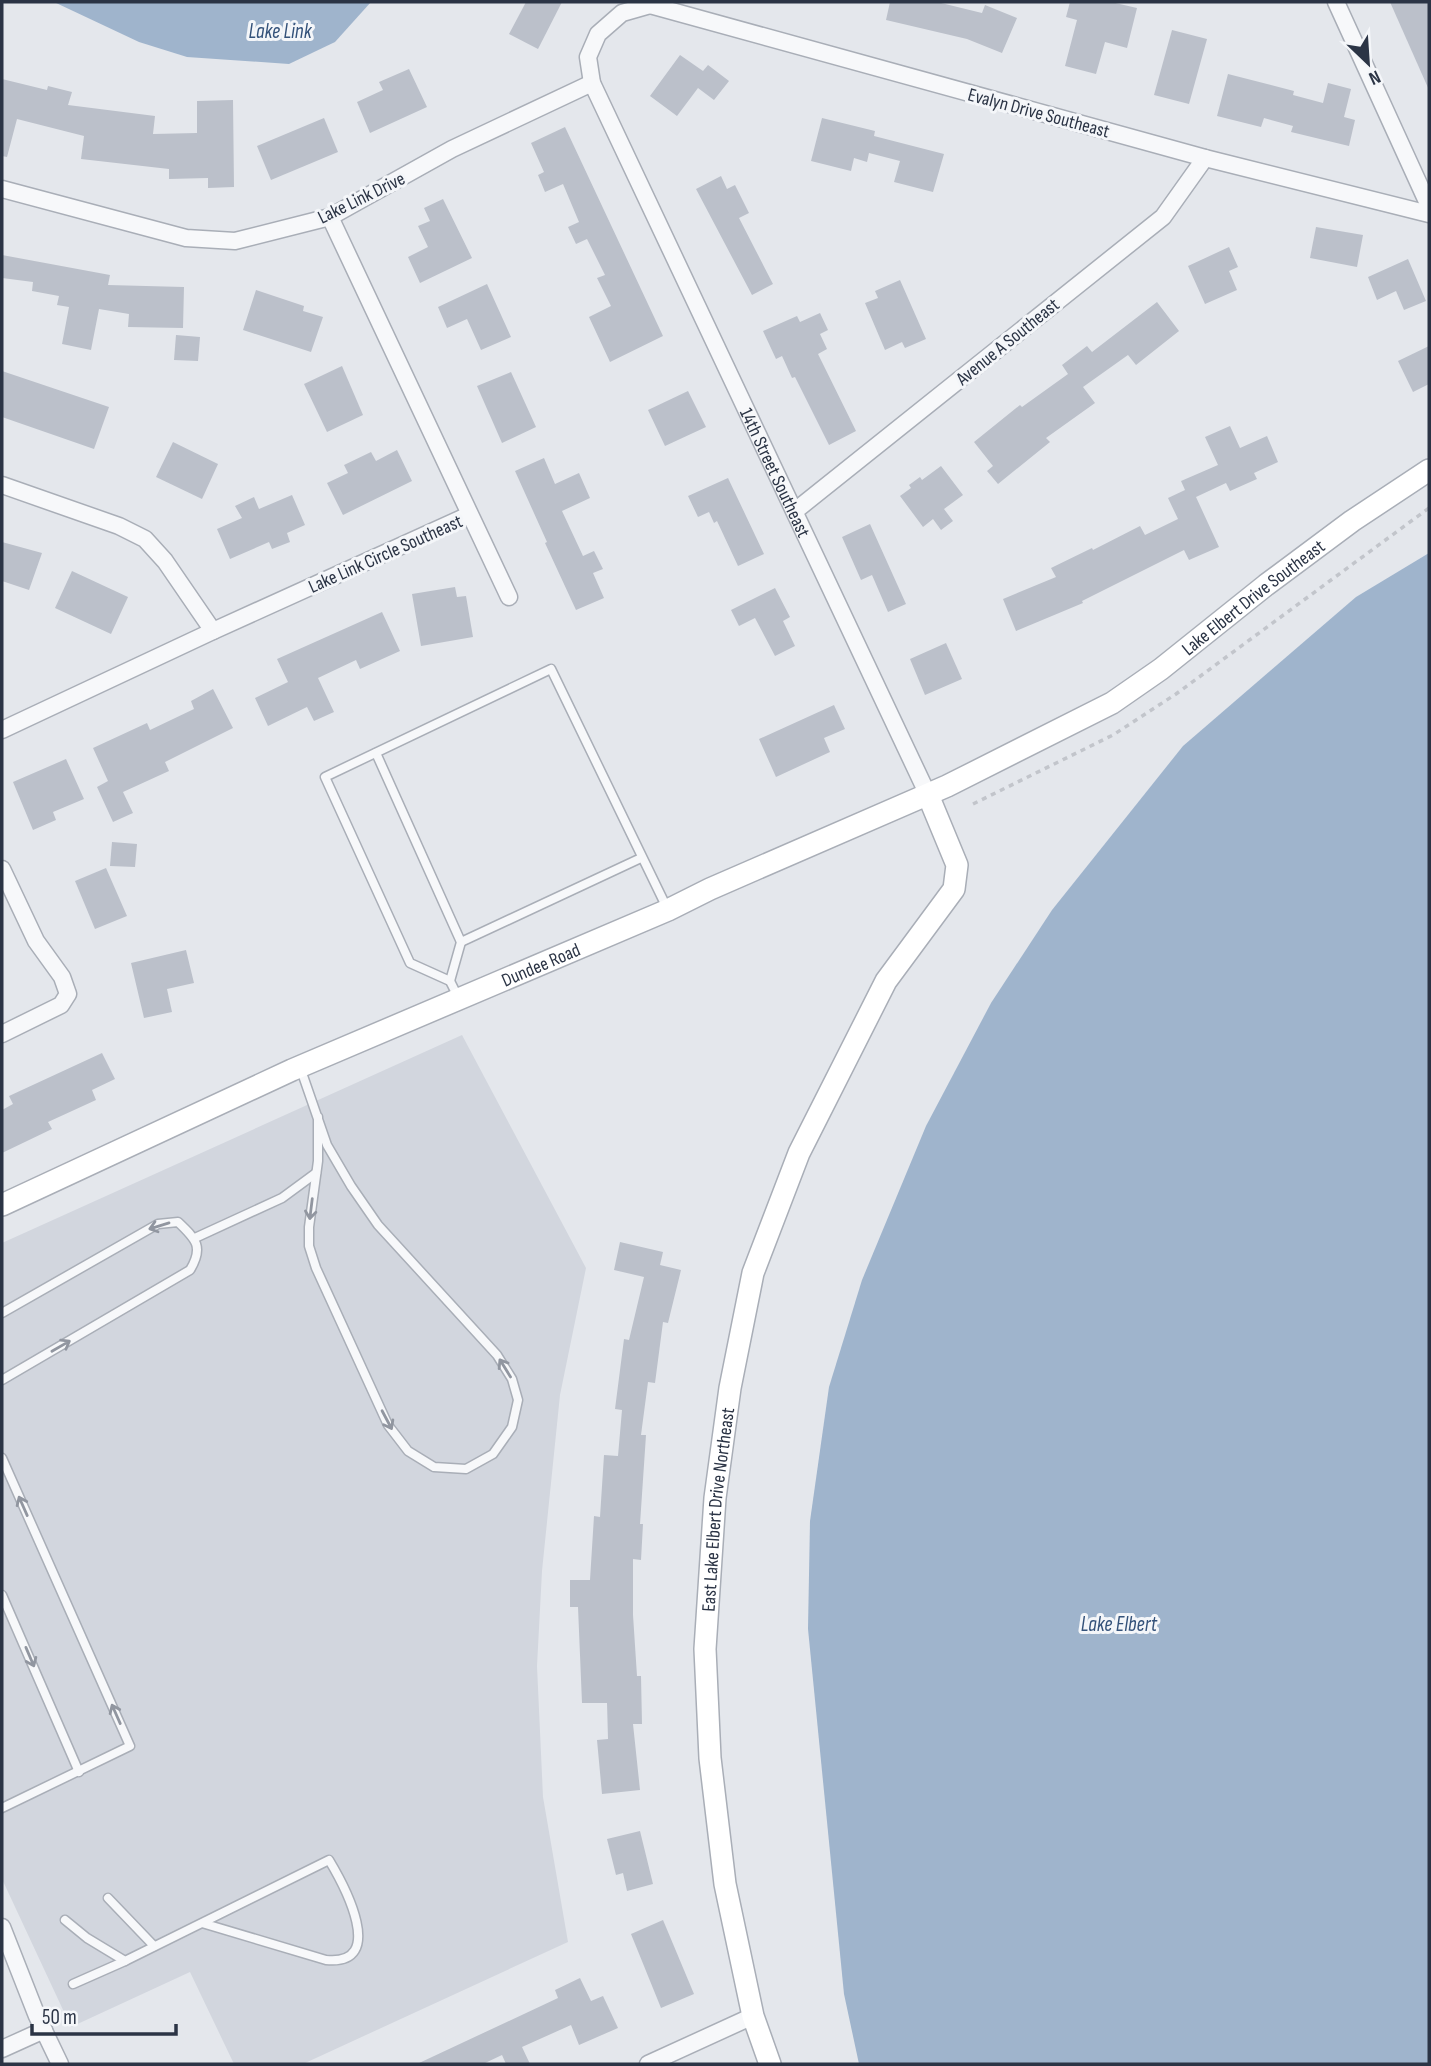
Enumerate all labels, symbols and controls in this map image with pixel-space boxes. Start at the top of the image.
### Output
water label: Lake Link [249,19,313,44]
north arrow [1333,28,1403,98]
text: N [1365,64,1384,90]
street label: Evalyn Drive Southeast [965,83,1112,143]
street label: Lake Link Drive [314,167,409,229]
street label: Avenue A Southeast [951,293,1064,391]
street label: 14th Street Southeast [734,405,815,541]
street label: Lake Link Circle Southeast [305,510,466,599]
street label: Lake Elbert Drive Southeast [1178,535,1330,661]
street label: Dundee Road [498,939,584,993]
one-way arrow [305,1197,318,1220]
one-way arrow [148,1221,170,1234]
one-way arrow [50,1339,71,1352]
one-way arrow [498,1359,513,1378]
street label: East Lake Elbert Drive Northeast [698,1406,740,1612]
one-way arrow [380,1409,394,1430]
one-way arrow [16,1496,29,1517]
water label: Lake Elbert [1081,1612,1158,1637]
one-way arrow [24,1646,37,1667]
one-way arrow [109,1704,122,1725]
scale bar [32,1993,175,2037]
text: 50 m [42,2005,77,2030]

